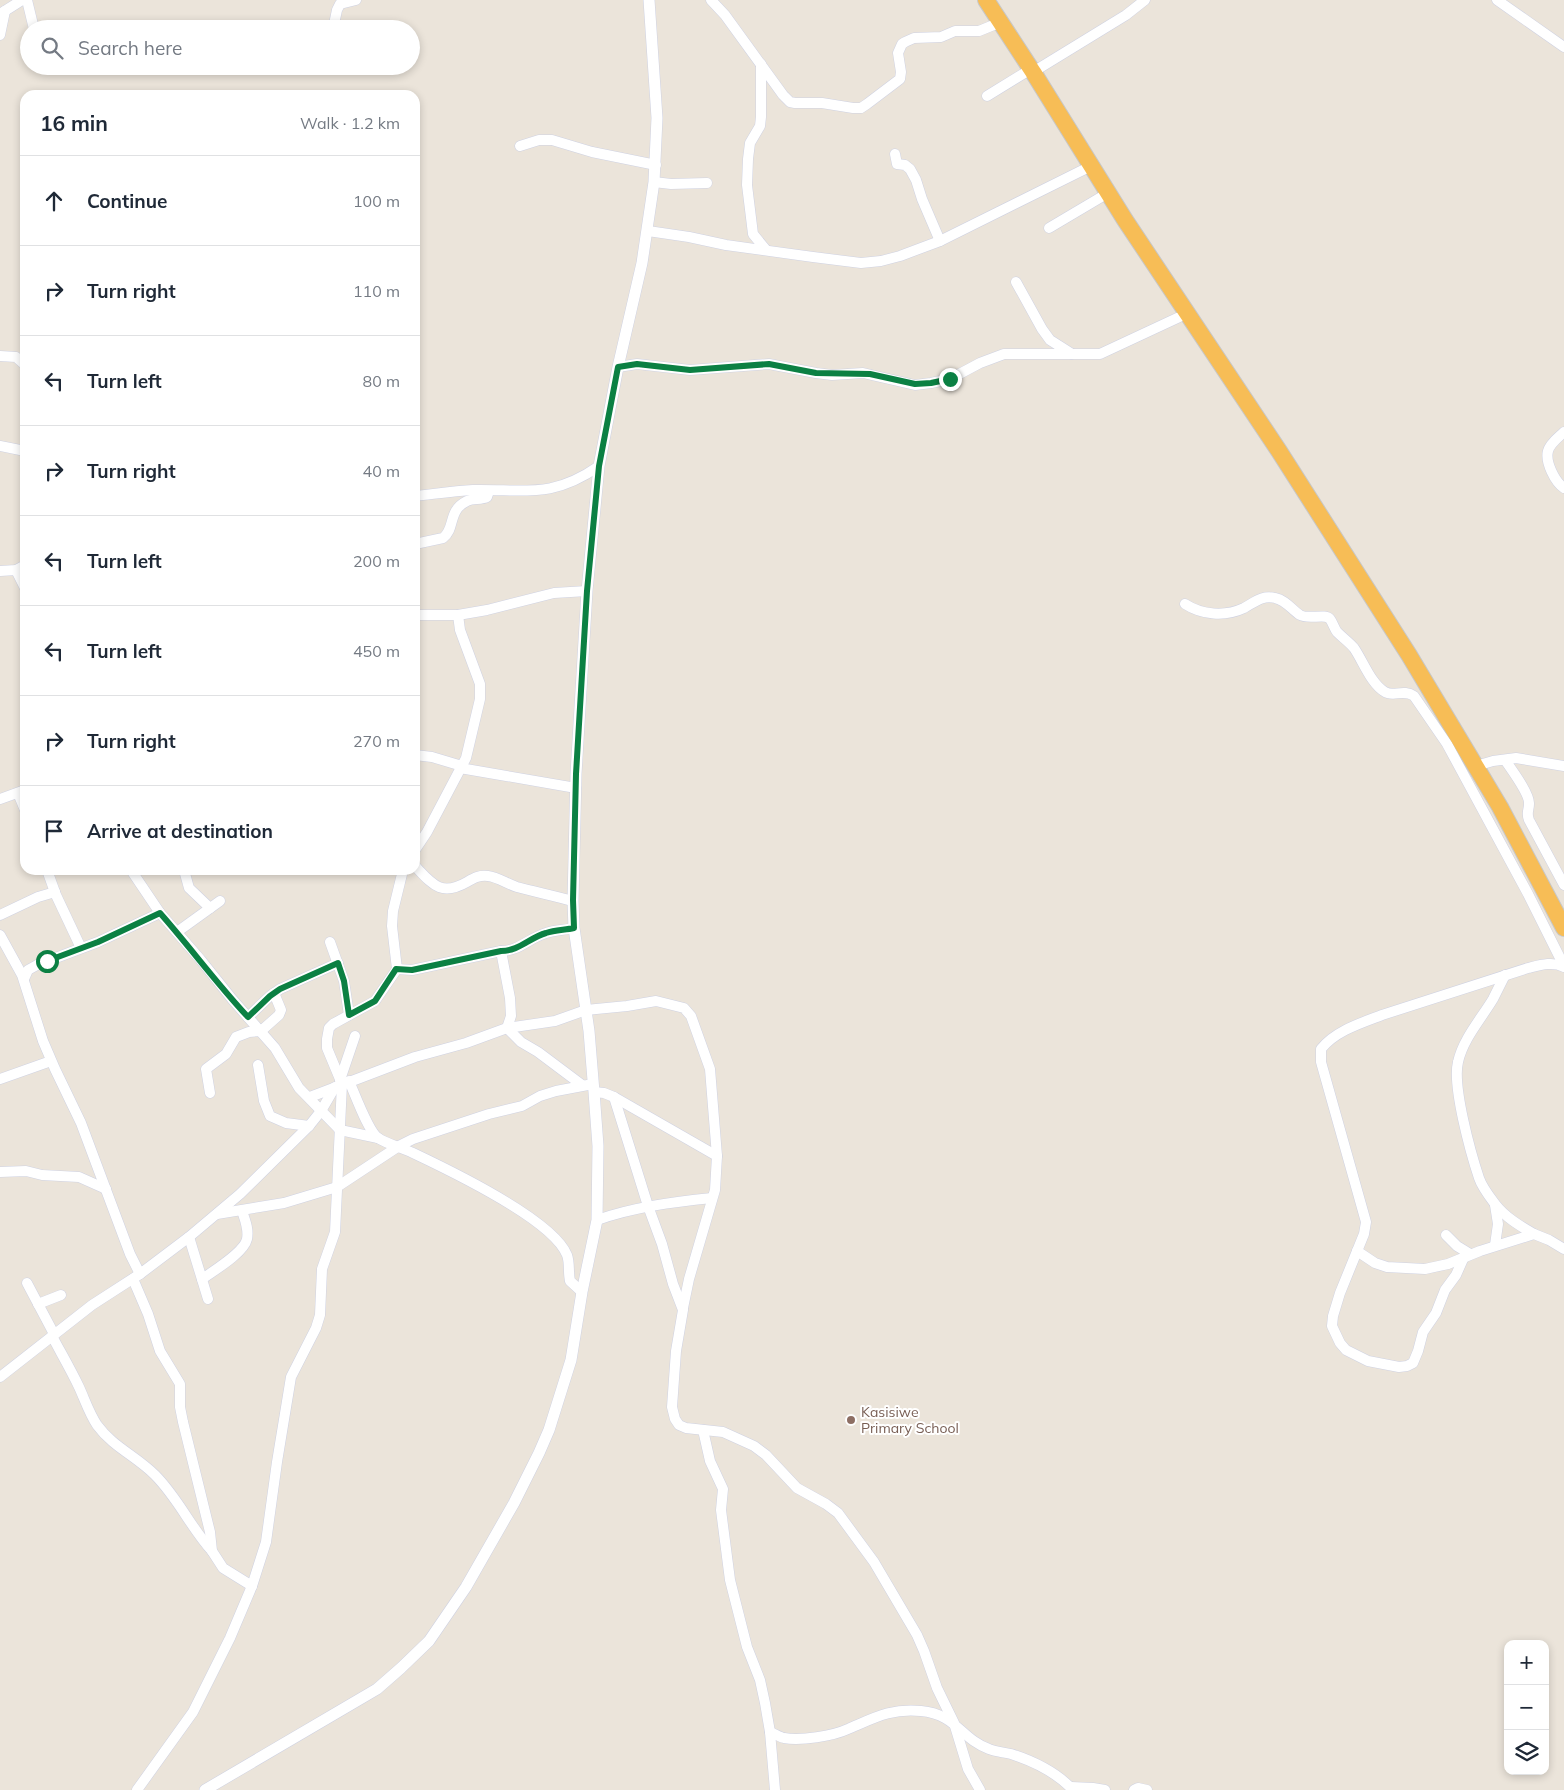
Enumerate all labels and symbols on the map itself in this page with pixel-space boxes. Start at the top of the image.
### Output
route end [939,368,962,391]
route start [36,950,59,973]
place label: Kasisiwe Primary School [861,1403,959,1437]
marker: Kasisiwe Primary School [845,1414,857,1426]

